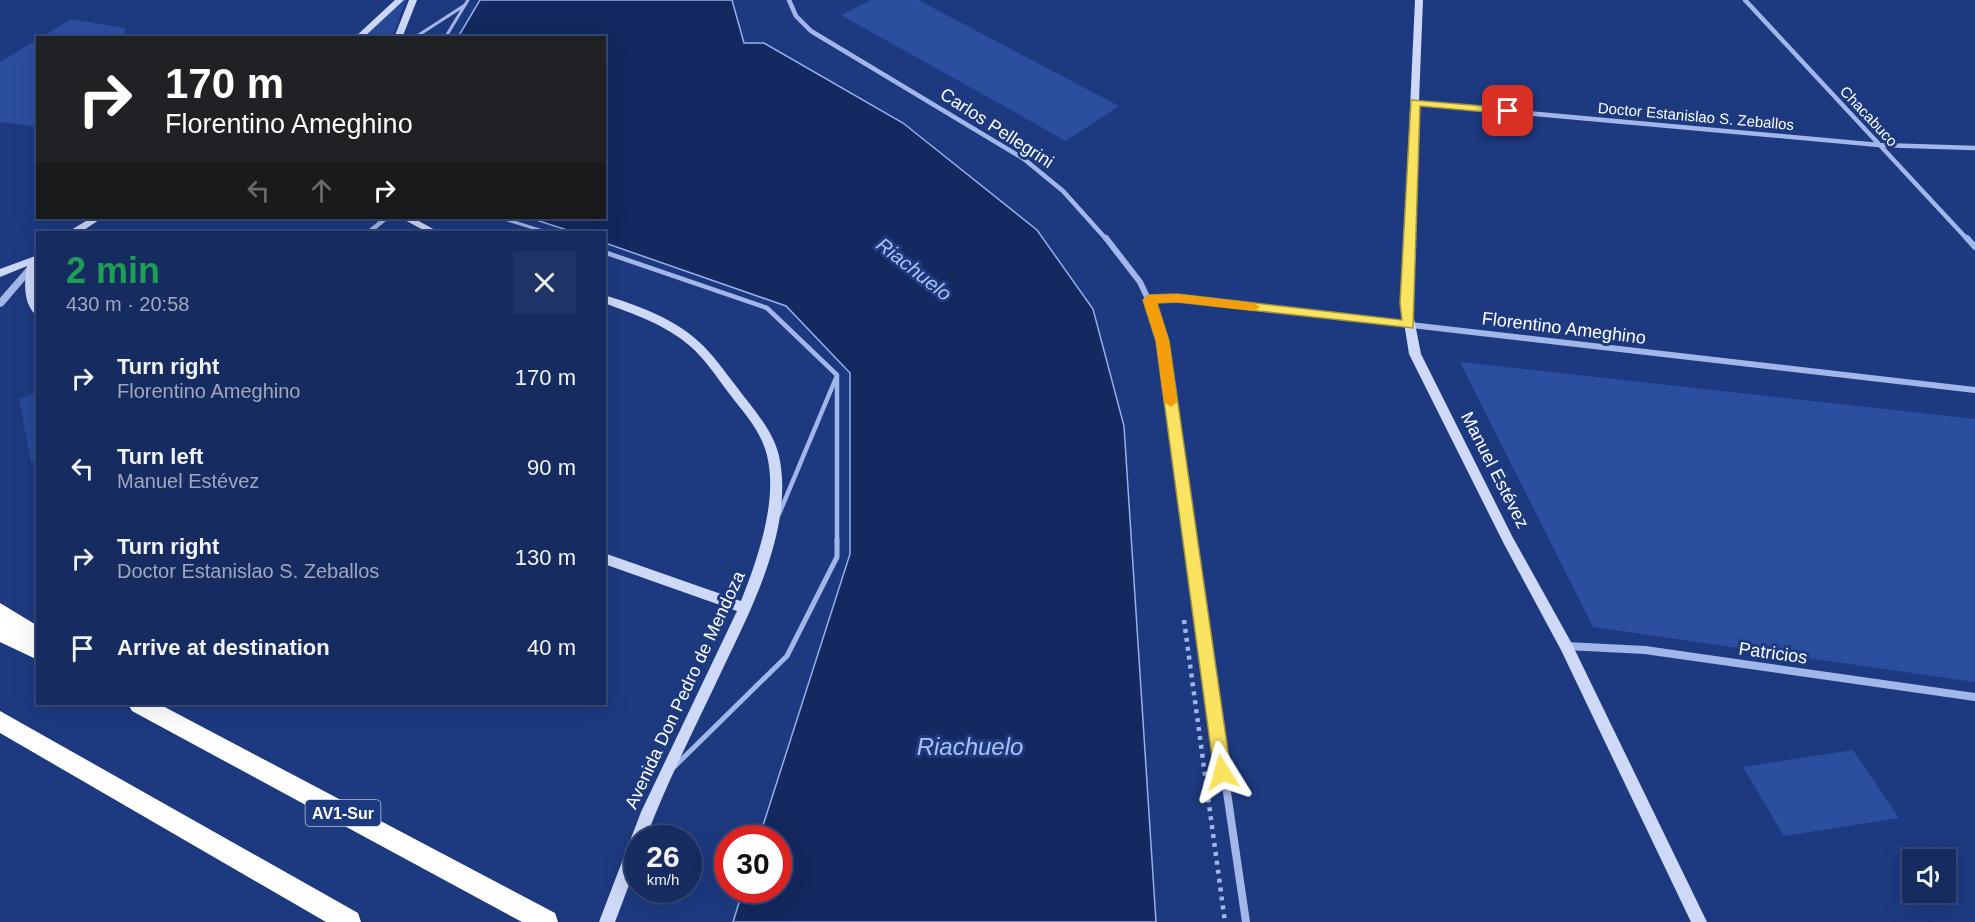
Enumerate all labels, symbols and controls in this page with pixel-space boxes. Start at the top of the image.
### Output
icon: right [66,60,144,138]
text: 170 m [165,60,284,107]
street label: Chacabuco [1837,82,1901,150]
street label: Carlos Pellegrini [937,84,1057,172]
pin [1482,85,1533,136]
icon: arrive [1491,94,1524,127]
street label: Doctor Estanislao S. Zeballos [1597,99,1795,133]
text: Florentino Ameghino [165,109,413,139]
icon: left [242,174,275,207]
icon: ahead [305,174,338,207]
icon: right [368,174,401,207]
water label: Riachuelo [872,233,956,305]
text: 2 min [66,250,160,291]
button: close [513,251,576,314]
text: 430 m · 20:58 [66,293,189,315]
street label: Florentino Ameghino [1481,308,1647,348]
text: Turn right [117,354,219,379]
icon: right [66,362,99,395]
text: 170 m [515,365,576,390]
text: Florentino Ameghino [117,380,300,402]
street label: Manuel Estévez [1457,408,1533,532]
text: Turn left [117,444,203,469]
icon: left [66,452,99,485]
text: 90 m [527,455,576,480]
text: Manuel Estévez [117,470,259,492]
text: Turn right [117,534,219,559]
icon: right [66,542,99,575]
text: 130 m [515,545,576,570]
text: Doctor Estanislao S. Zeballos [117,560,379,582]
street label: Avenida Don Pedro de Mendoza [621,567,749,812]
icon: arrive [66,632,99,665]
text: Arrive at destination [117,635,330,660]
text: 40 m [527,635,576,660]
street label: Patricios [1737,638,1809,668]
water label: Riachuelo [917,733,1023,760]
position arrow [1190,740,1254,804]
road number: AV1-Sur [306,800,380,826]
speed limit sign: 30 [714,825,792,903]
text: 26 [646,840,680,873]
map controls [1902,849,1956,903]
button: sound [1902,849,1956,903]
text: km/h [647,871,679,888]

